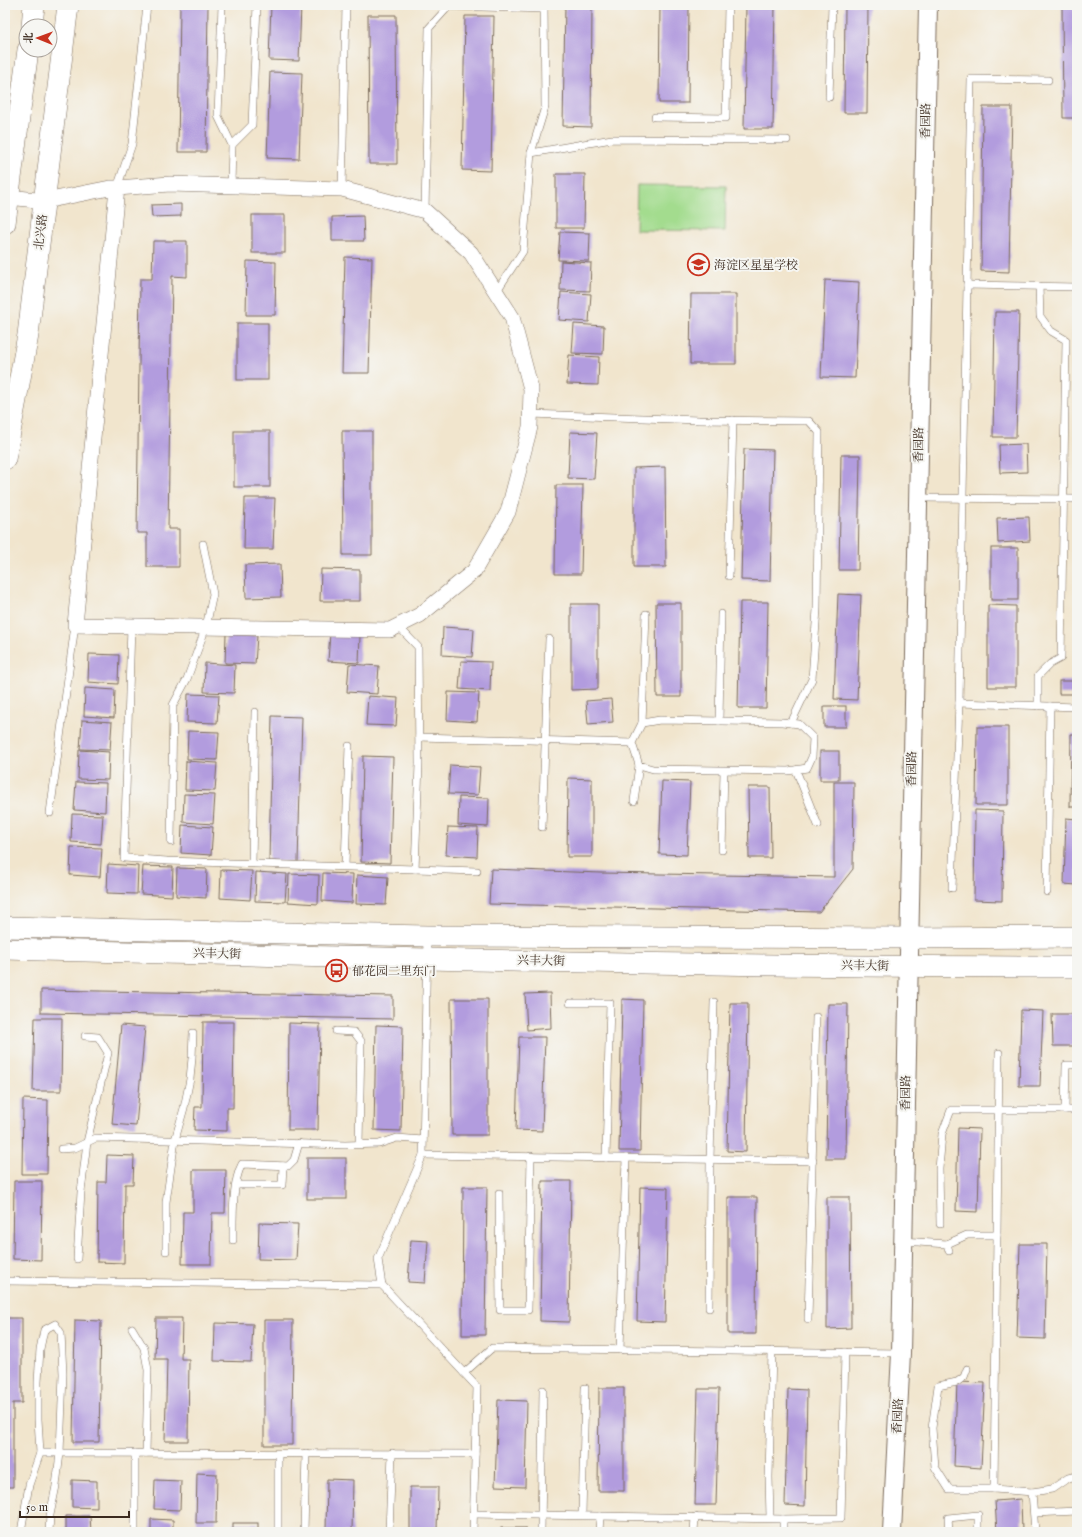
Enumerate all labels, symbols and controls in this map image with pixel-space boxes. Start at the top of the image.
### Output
north arrow [18,18,58,58]
text: 北 [22,32,36,43]
street label: 香园路 [918,103,934,139]
street label: 北兴路 [31,213,51,251]
school or university icon: 海淀区星星学校 [685,252,711,278]
place label: 海淀区星星学校 [714,258,798,273]
street label: 香园路 [911,427,927,463]
street label: 香园路 [904,751,920,787]
street label: 兴丰大街 [193,946,242,962]
street label: 兴丰大街 [517,953,566,969]
bus stop icon: 郁花园二里东门 [323,958,349,984]
street label: 兴丰大街 [841,958,890,974]
place label: 郁花园二里东门 [352,964,436,979]
street label: 香园路 [898,1075,914,1111]
street label: 香园路 [890,1398,906,1434]
scale bar [20,1493,129,1519]
text: 50 m [26,1500,48,1515]

